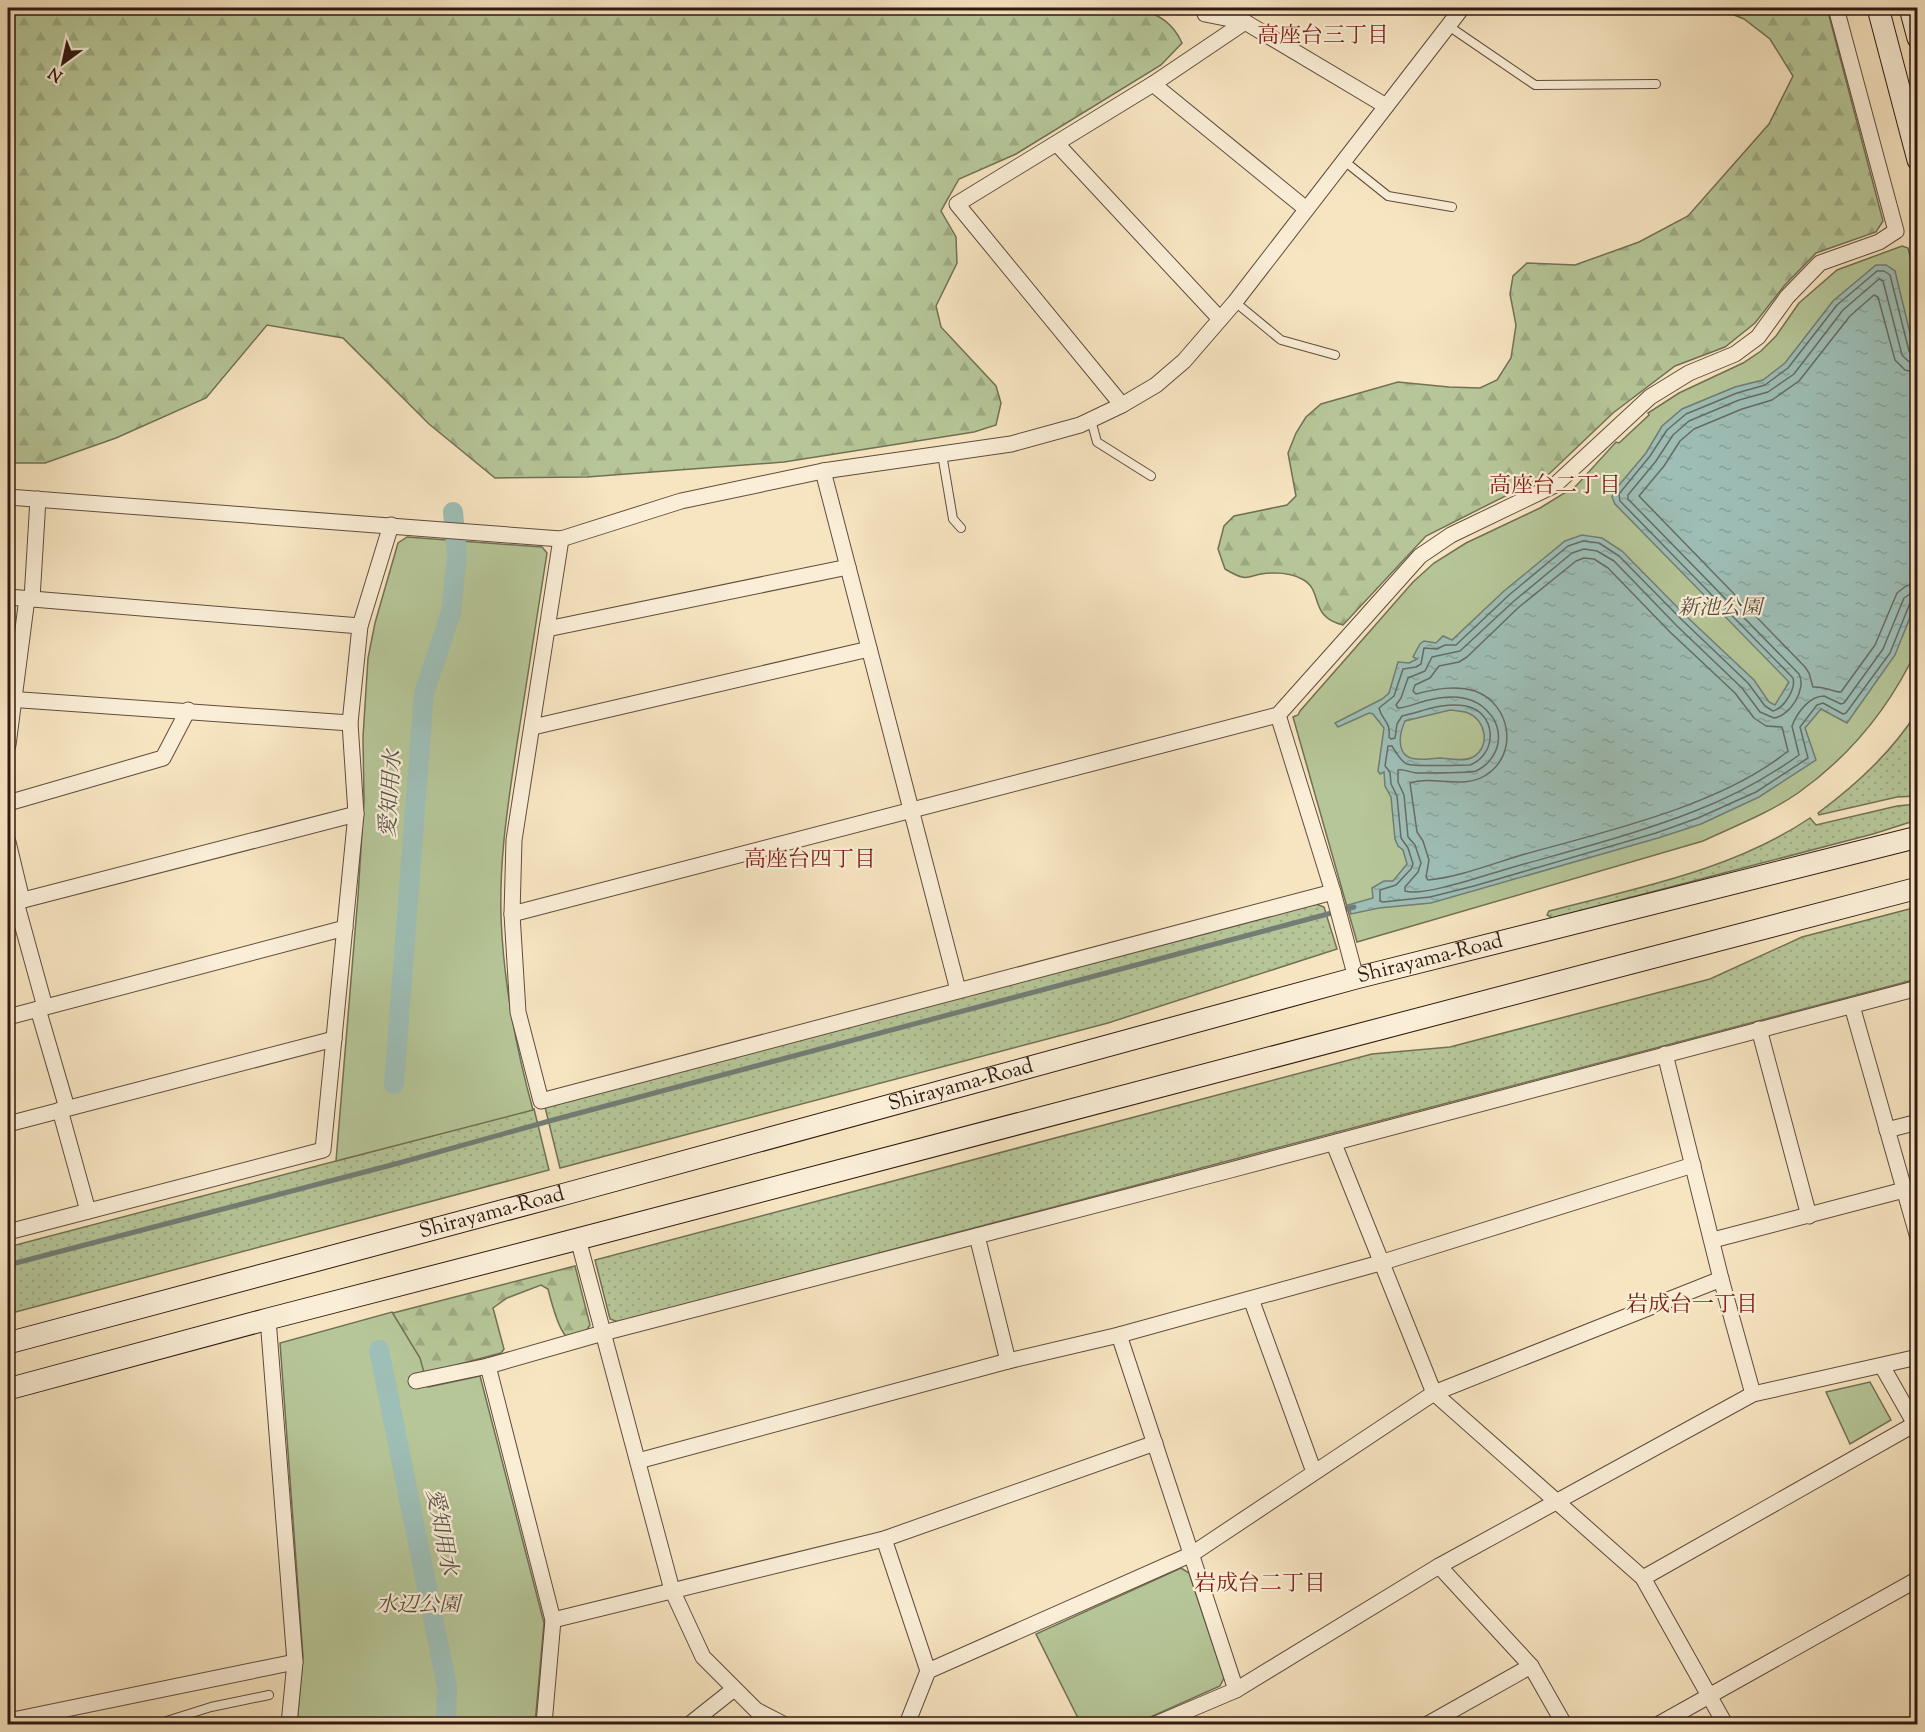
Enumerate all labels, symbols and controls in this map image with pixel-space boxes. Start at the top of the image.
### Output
district label: 高座台三丁目 [1257,21,1389,53]
north arrow [33,33,93,93]
text: N [44,60,68,87]
district label: 高座台二丁目 [1489,471,1621,503]
park label: 新池公園 [1678,594,1765,624]
water label: 愛知用水 [373,747,411,839]
district label: 高座台四丁目 [744,845,876,877]
street label: Shirayama-Road [1354,927,1506,992]
street label: Shirayama-Road [885,1052,1037,1120]
street label: Shirayama-Road [416,1180,568,1247]
district label: 岩成台一丁目 [1626,1290,1758,1322]
water label: 愛知用水 [416,1486,464,1580]
district label: 岩成台二丁目 [1194,1569,1326,1601]
park label: 水辺公園 [376,1591,463,1621]

